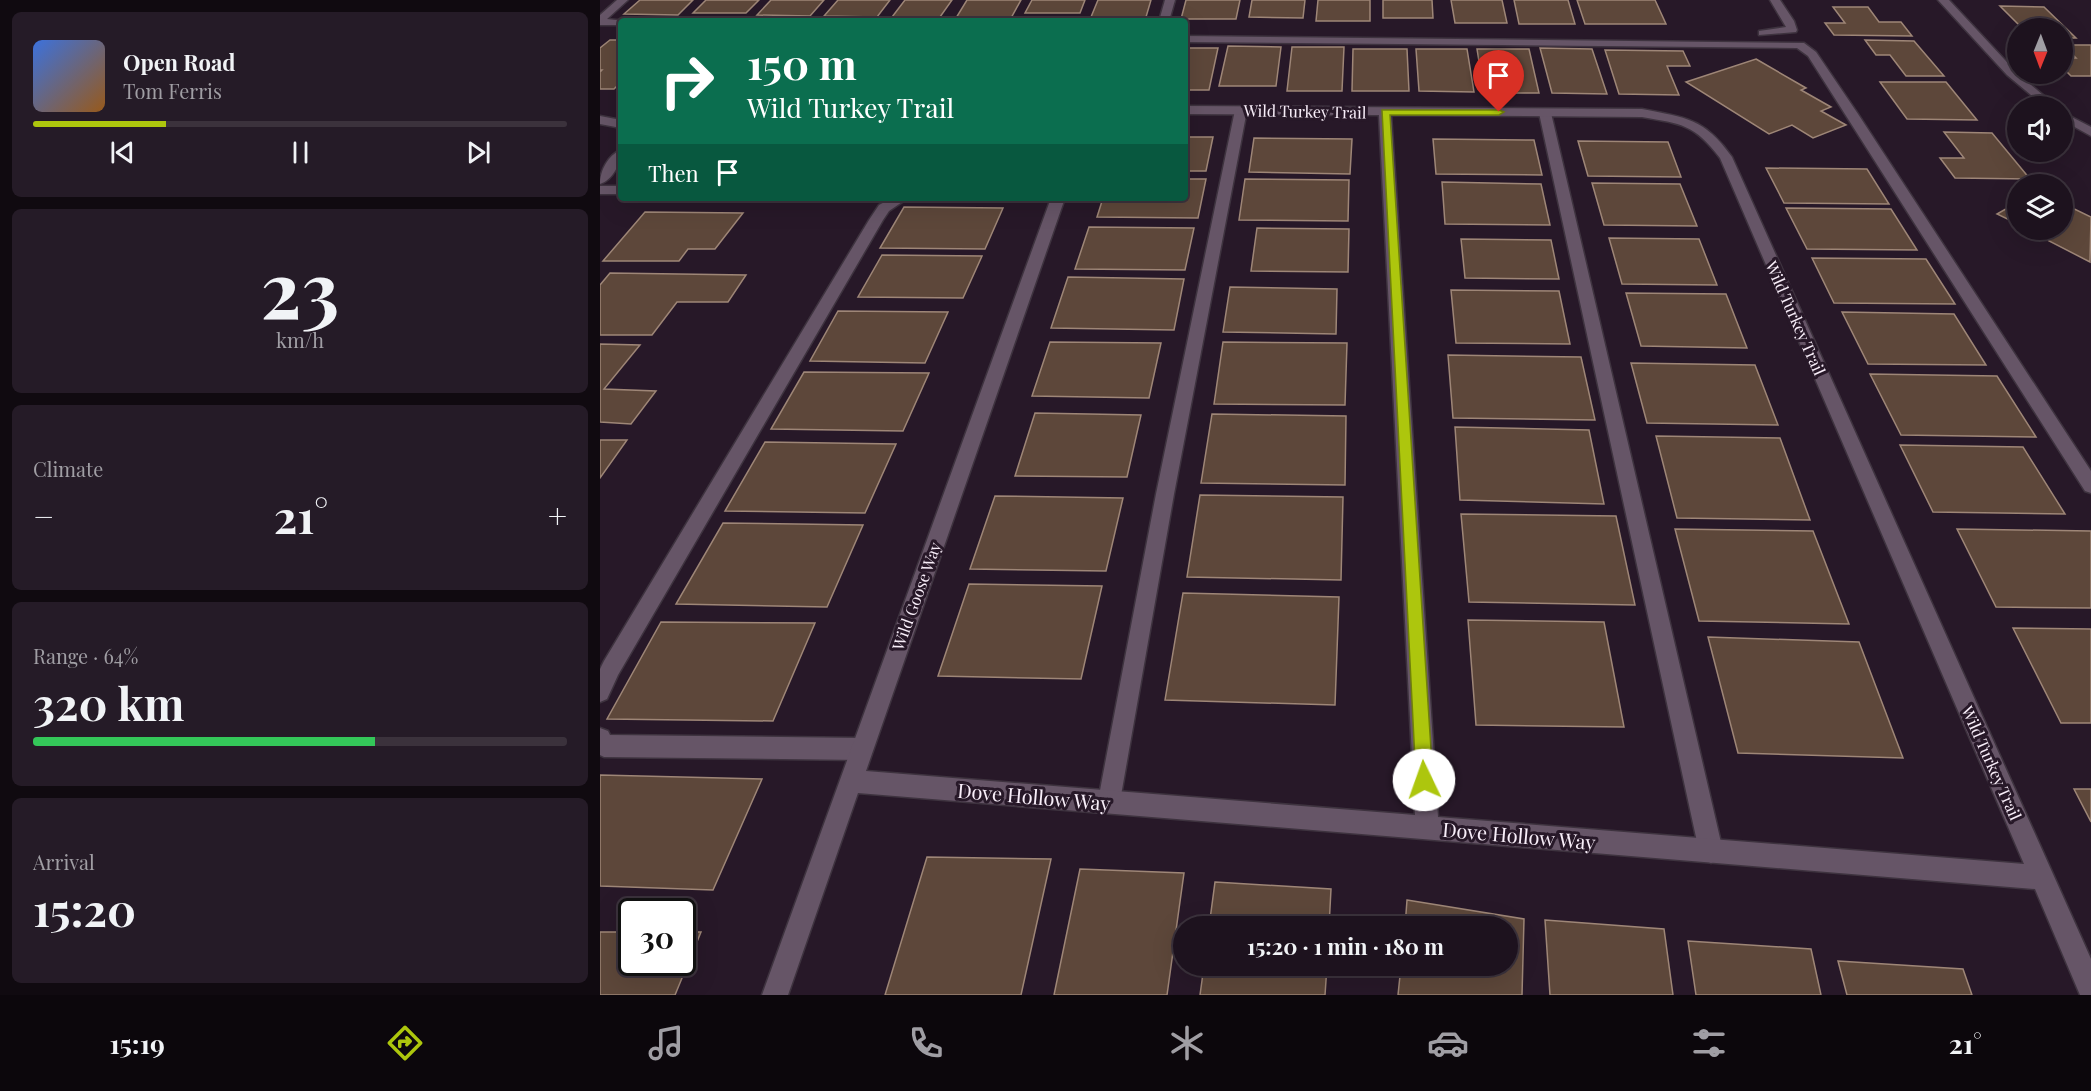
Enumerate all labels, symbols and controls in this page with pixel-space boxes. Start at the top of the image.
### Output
north arrow [2007,18,2073,84]
map controls [2007,18,2073,240]
text: 150 m [747,35,857,91]
icon: right [648,42,726,120]
text: Open Road [123,47,235,77]
pin [1473,50,1524,112]
icon: arrive [1482,59,1515,92]
text: Tom Ferris [123,77,222,104]
text: Wild Turkey Trail [747,89,954,125]
button: sound [2007,96,2073,162]
street label: Wild Turkey Trail [1242,99,1367,123]
icon: previous [106,136,139,169]
icon: pause [284,136,317,169]
icon: next [462,136,495,169]
icon: arrive [711,156,744,189]
text: Then [648,158,699,188]
button: layers [2007,174,2073,240]
text: 23 [261,235,339,339]
street label: Wild Turkey Trail [1761,257,1831,379]
text: km/h [276,326,324,353]
text: Climate [33,455,103,482]
text: 21° [274,485,328,545]
text: − [33,493,54,537]
text: + [548,493,567,537]
street label: Wild Goose Way [886,539,945,654]
text: Range · 64% [33,642,138,669]
text: 320 km [33,672,185,732]
street label: Wild Turkey Trail [1957,702,2027,824]
position arrow [1392,748,1456,812]
street label: Dove Hollow Way [956,776,1112,816]
street label: Dove Hollow Way [1441,815,1597,855]
text: Arrival [33,848,95,875]
text: 15:20 [33,878,136,938]
speed limit sign: 30 [618,898,696,976]
text: 15:20 · 1 min · 180 m [1247,931,1444,961]
icon: directions [384,1022,426,1064]
icon: music [645,1022,687,1064]
icon: phone [905,1022,947,1064]
icon: climate [1166,1022,1208,1064]
icon: car [1427,1022,1469,1064]
icon: filters [1688,1022,1730,1064]
text: 15:19 [109,1025,165,1061]
text: 21° [1949,1025,1982,1061]

